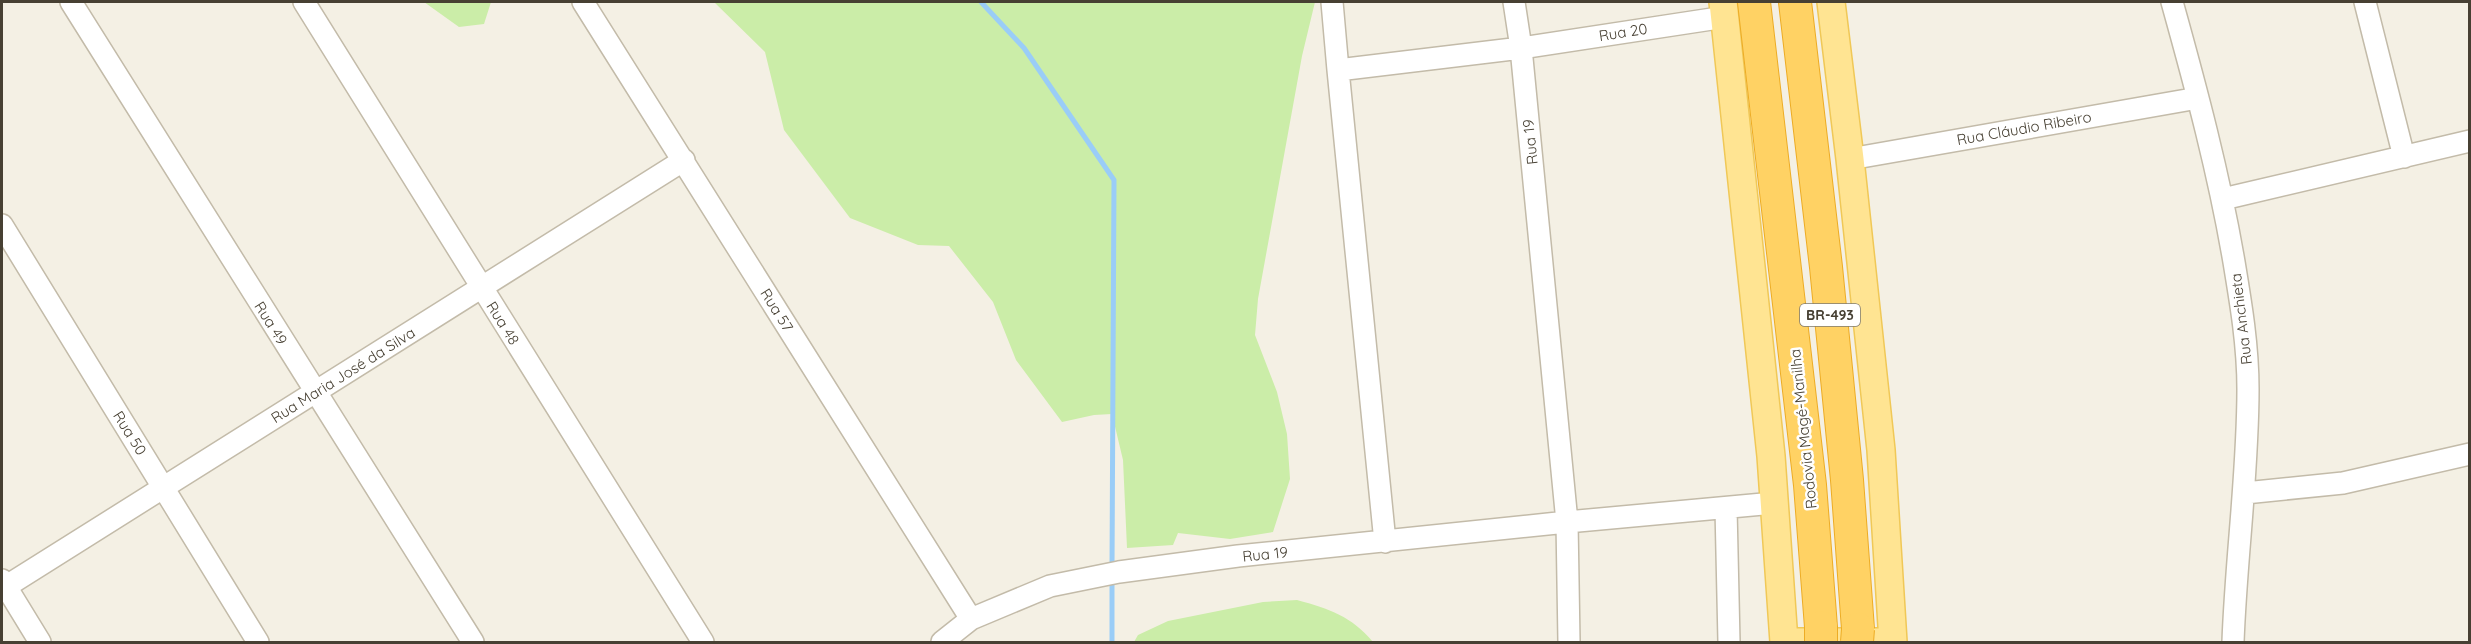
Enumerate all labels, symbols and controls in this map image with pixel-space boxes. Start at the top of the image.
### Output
street label: Rua 20 [1597,19,1649,45]
street label: Rua Cláudio Ribeiro [1955,107,2093,149]
street label: Rua 19 [1518,118,1542,166]
street label: Rua Anchieta [2226,272,2256,366]
street label: Rua 57 [756,285,798,335]
street label: Rua 49 [250,298,292,348]
street label: Rua 48 [482,298,524,348]
road number: BR-493 [1800,304,1860,326]
street label: Rua Maria José da Silva [267,323,419,427]
street label: Rodovia Magé-Manilha [1785,348,1821,510]
street label: Rua 50 [109,407,151,459]
street label: Rua 19 [1241,542,1289,566]

